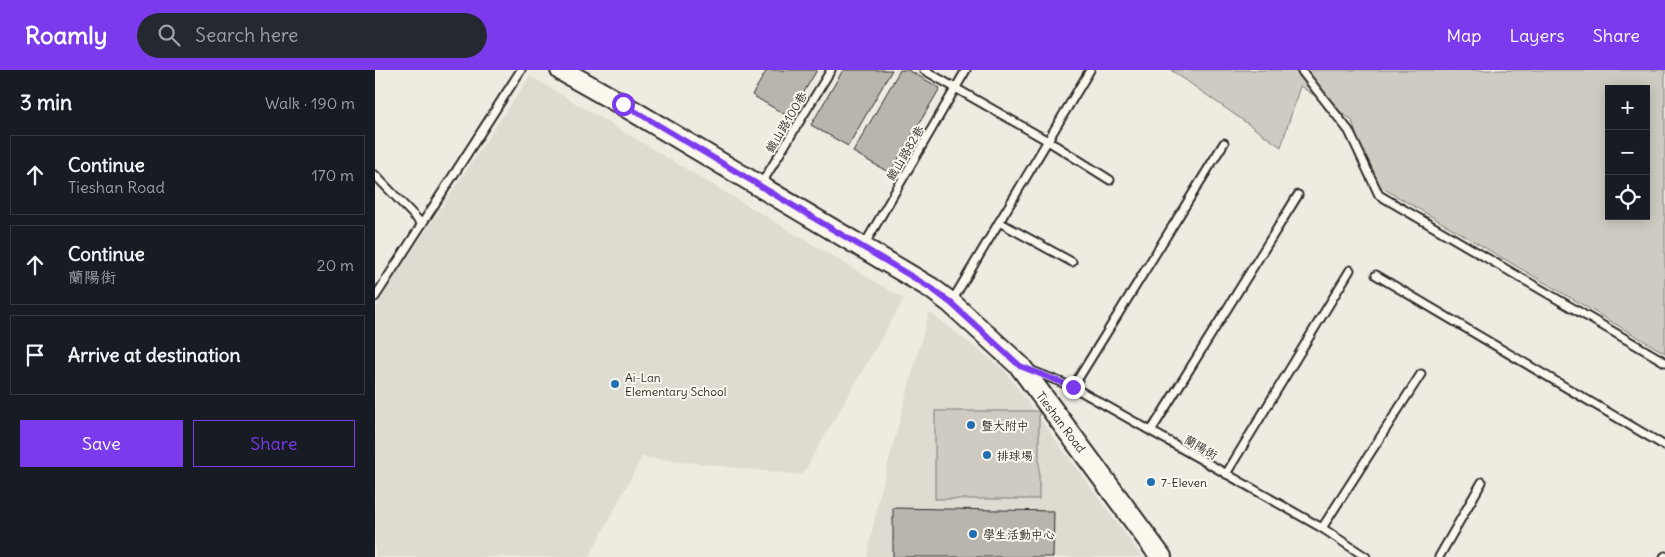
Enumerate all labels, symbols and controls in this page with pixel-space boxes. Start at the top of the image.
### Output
search box [137,13,487,58]
text: Roamly [25,20,107,50]
icon: search [155,21,183,49]
text: Search here [195,23,298,47]
text: Map [1446,24,1481,47]
text: Layers [1509,24,1565,47]
text: Share [1593,24,1640,47]
map controls [1605,85,1650,220]
button: + [1605,85,1650,130]
text: 3 min [20,89,72,116]
street label: 鐵山路100巷 [762,89,810,155]
text: Walk · 190 m [265,93,355,113]
route start [612,93,635,116]
street label: 鐵山路82巷 [883,123,927,183]
button: − [1605,130,1650,175]
text: Continue [68,153,145,177]
icon: ahead [21,161,49,189]
text: 170 m [311,165,354,185]
button: locate [1605,175,1650,220]
text: Tieshan Road [68,177,165,197]
text: Continue [68,242,145,266]
icon: ahead [21,251,49,279]
text: 20 m [317,255,354,275]
text: 蘭陽街 [68,267,116,287]
icon: arrive [21,341,49,369]
text: Arrive at destination [68,343,241,367]
place label: Ai-Lan Elementary School [625,370,726,399]
route end [1062,376,1085,399]
marker: Ai-Lan Elementary School [609,378,621,390]
street label: Tieshan Road [1033,388,1089,456]
place label: 暨大附中 [981,418,1029,433]
marker: 暨大附中 [965,419,977,431]
button: Save [20,420,183,467]
button: Share [193,420,355,467]
street label: 蘭陽街 [1182,432,1220,462]
place label: 排球場 [997,448,1033,463]
marker: 排球場 [981,449,993,461]
place label: 7-Eleven [1161,475,1207,490]
marker: 7-Eleven [1145,476,1157,488]
place label: 學生活動中心 [983,527,1055,542]
marker: 學生活動中心 [967,528,979,540]

